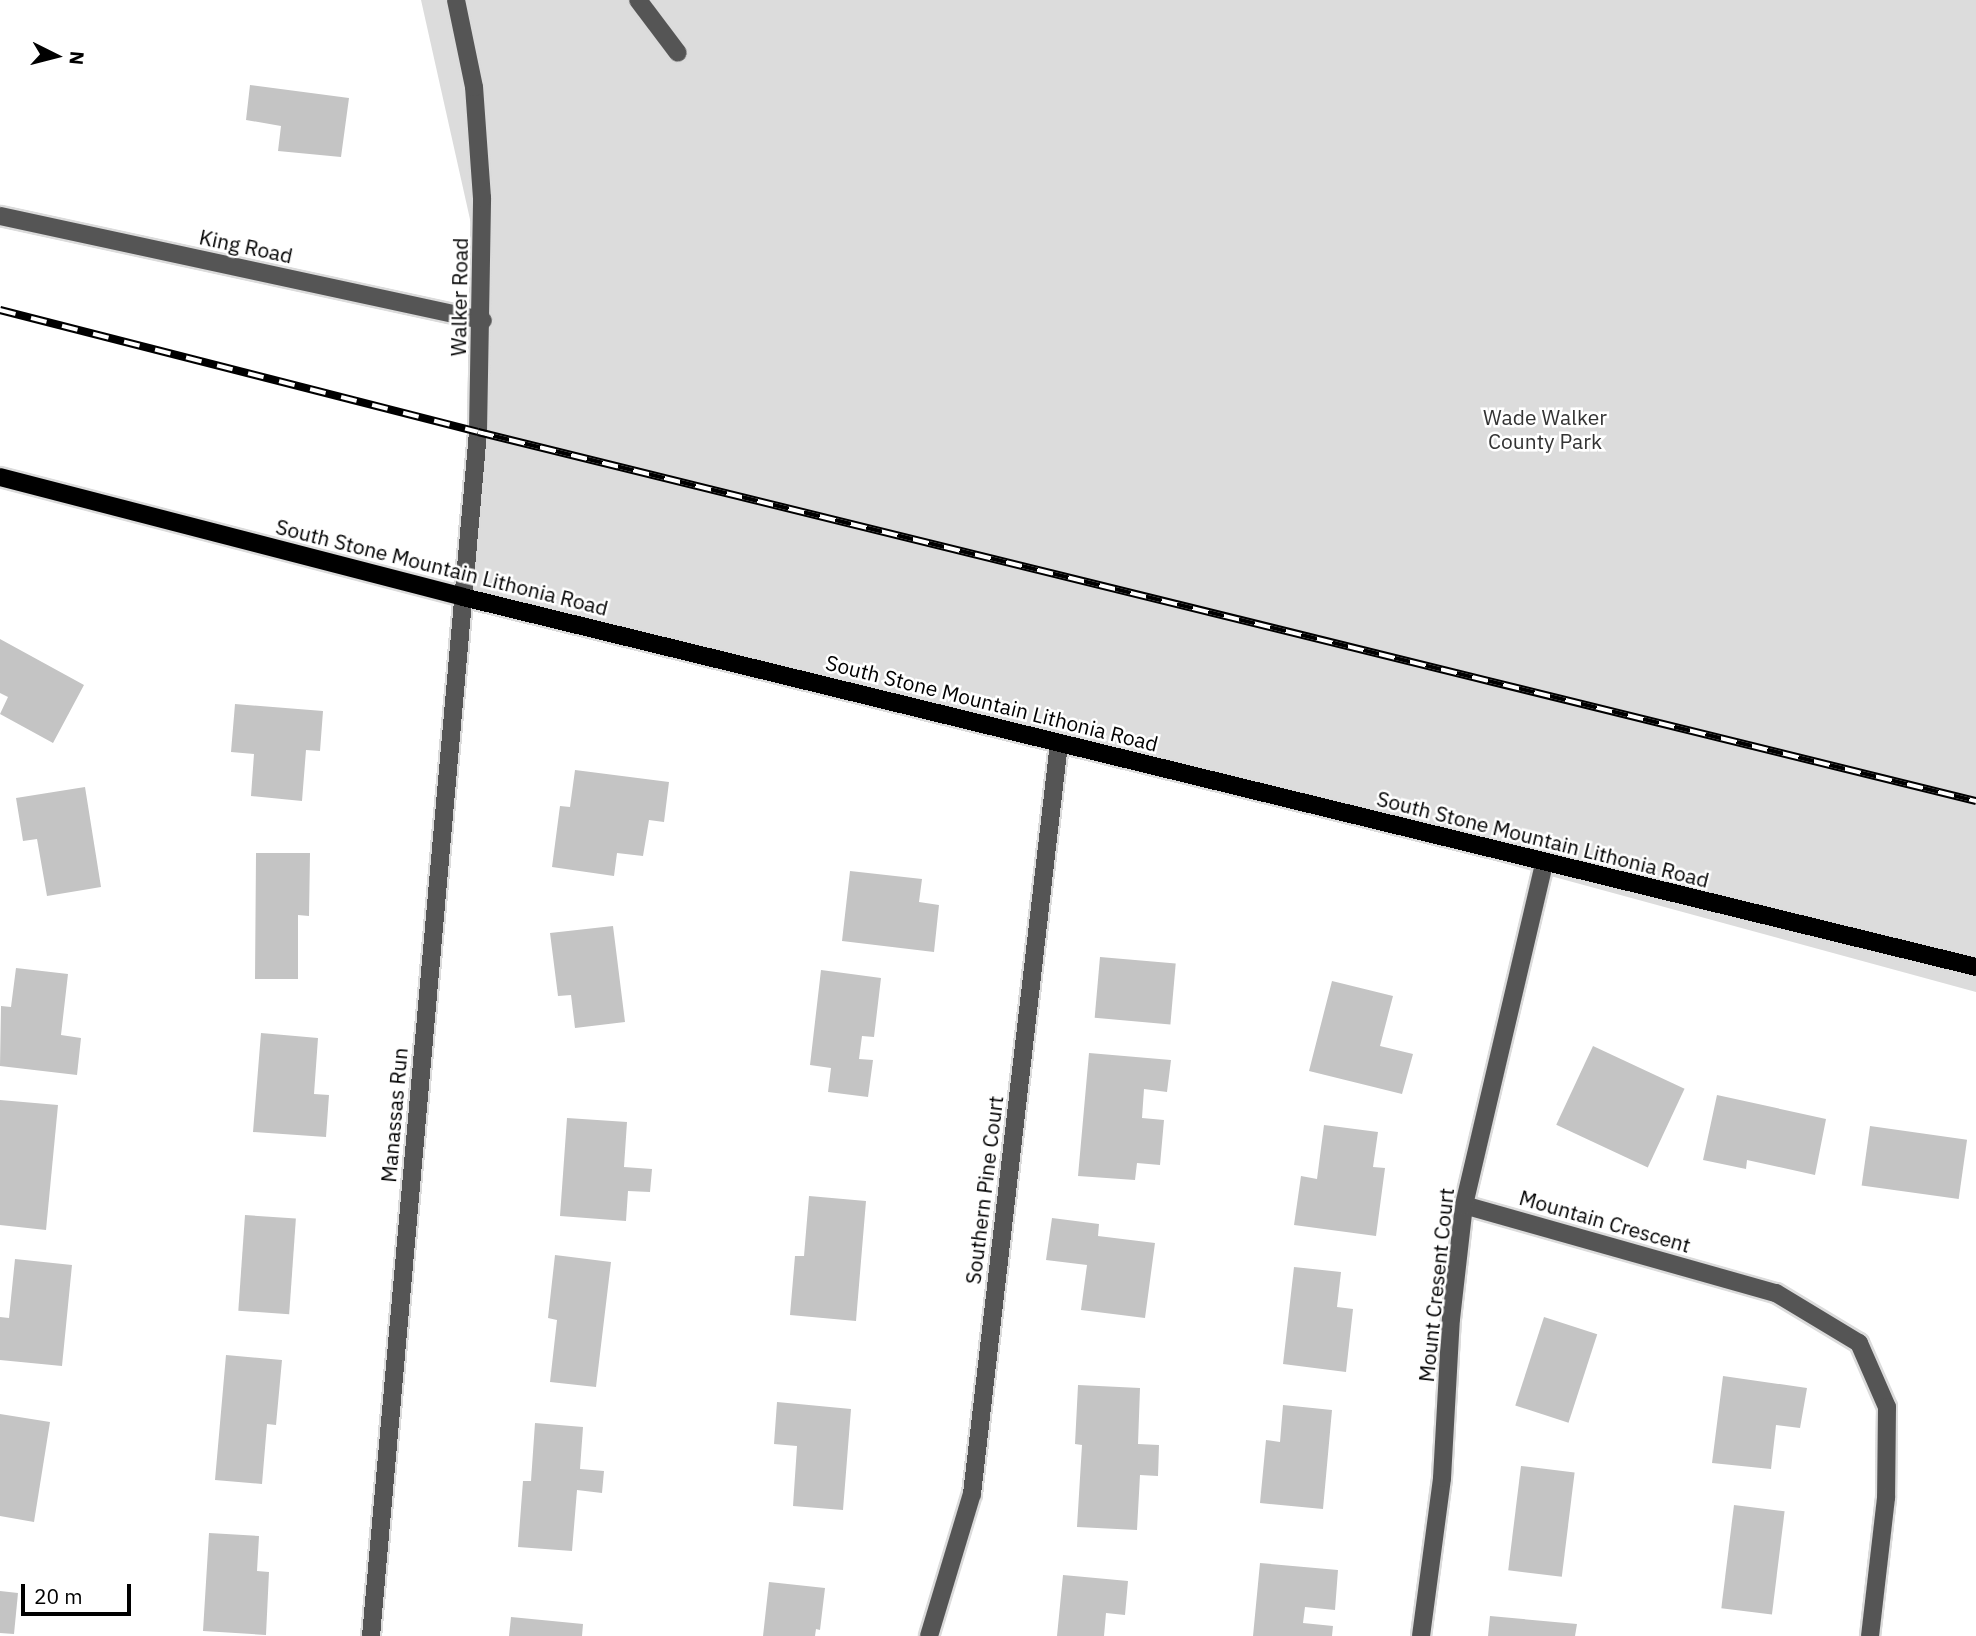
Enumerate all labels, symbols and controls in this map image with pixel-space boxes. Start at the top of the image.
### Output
north arrow [21,21,91,91]
text: N [64,50,90,66]
street label: King Road [197,224,295,268]
street label: Walker Road [445,237,473,357]
park label: Wade Walker County Park [1483,404,1607,454]
street label: South Stone Mountain Lithonia Road [273,513,611,621]
street label: South Stone Mountain Lithonia Road [823,649,1161,757]
street label: South Stone Mountain Lithonia Road [1374,785,1712,893]
street label: Manassas Run [376,1046,412,1184]
street label: Southern Pine Court [960,1094,1008,1286]
street label: Mountain Crescent [1516,1184,1694,1258]
street label: Mount Cresent Court [1413,1187,1459,1383]
scale bar [24,1570,135,1614]
text: 20 m [34,1582,83,1610]

